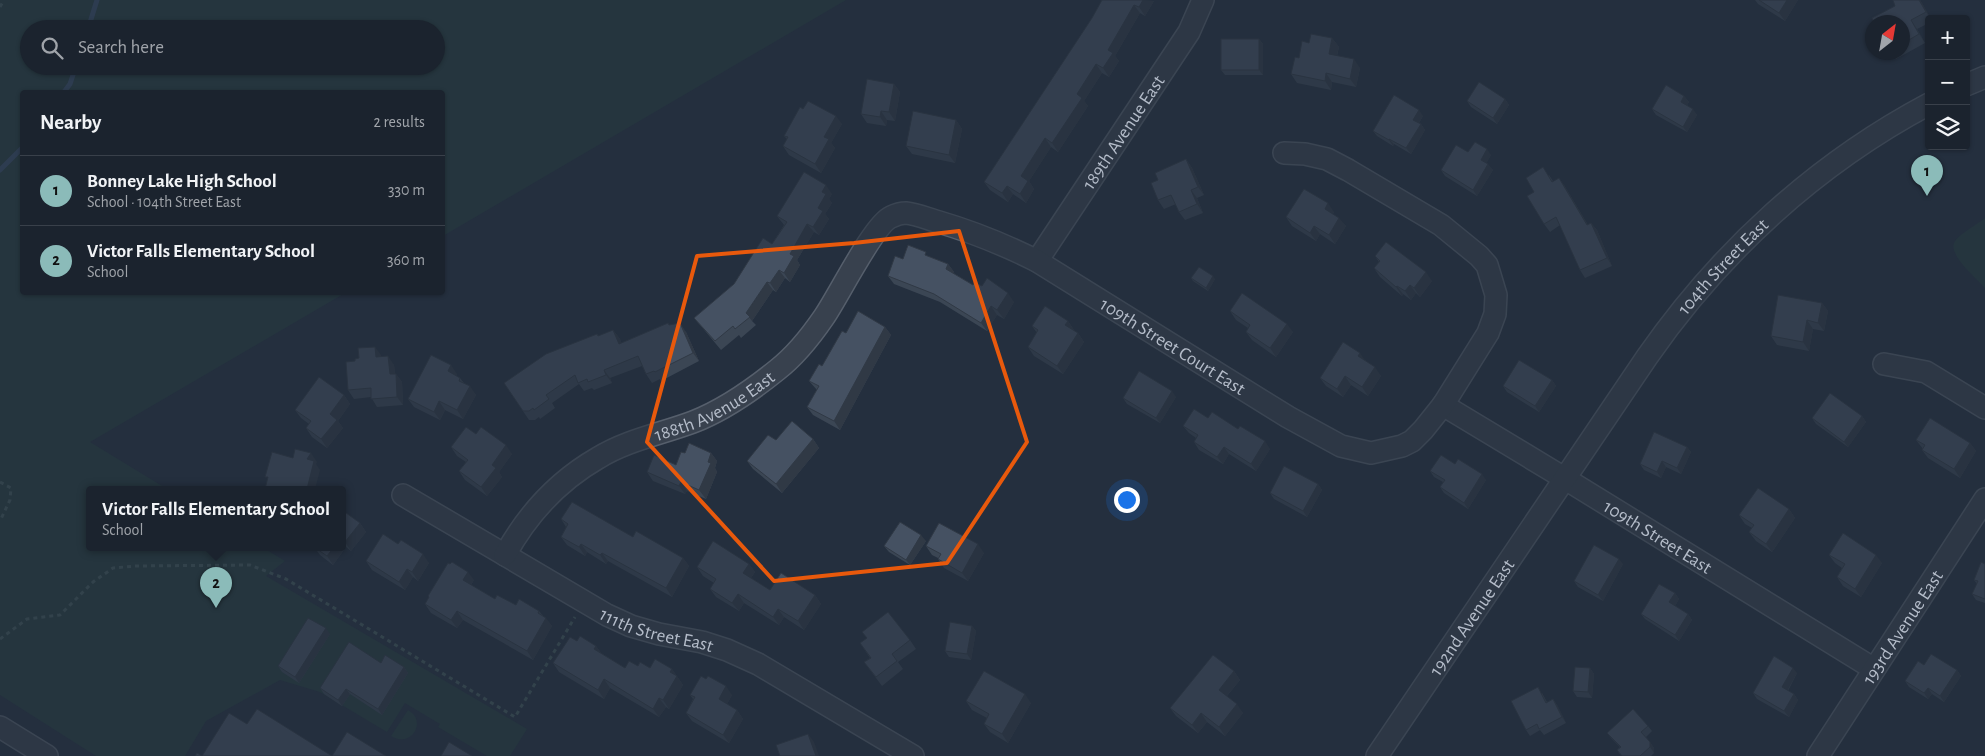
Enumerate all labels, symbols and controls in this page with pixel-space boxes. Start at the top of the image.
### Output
north arrow [1865,15,1910,60]
map controls [1925,15,1970,150]
button: + [1925,15,1970,60]
search box [20,20,445,75]
icon: search [38,34,66,62]
text: Search here [78,38,164,57]
button: − [1925,60,1970,105]
street label: 189th Avenue East [1079,72,1169,193]
button: layers [1925,105,1970,150]
text: Nearby [40,112,101,133]
text: 2 results [373,114,425,130]
pin: 1 [1911,155,1943,196]
text: Bonney Lake High School [87,172,277,191]
text: 1 [53,182,59,198]
text: 330 m [388,182,425,198]
text: School · 104th Street East [87,194,241,210]
street label: 104th Street East [1675,215,1772,319]
text: Victor Falls Elementary School [87,242,315,261]
text: 2 [52,252,60,268]
text: 360 m [387,252,425,268]
text: School [87,264,128,280]
street label: 109th Street Court East [1096,295,1248,399]
street label: 188th Avenue East [652,368,779,445]
popup [86,486,346,551]
your location [1114,487,1140,513]
street label: 109th Street East [1600,497,1715,578]
text: Victor Falls Elementary School [102,500,330,519]
text: School [102,522,143,538]
street label: 192nd Avenue East [1426,556,1518,679]
pin: 2 [200,567,232,608]
street label: 193rd Avenue East [1859,567,1947,688]
street label: 111th Street East [596,605,716,656]

